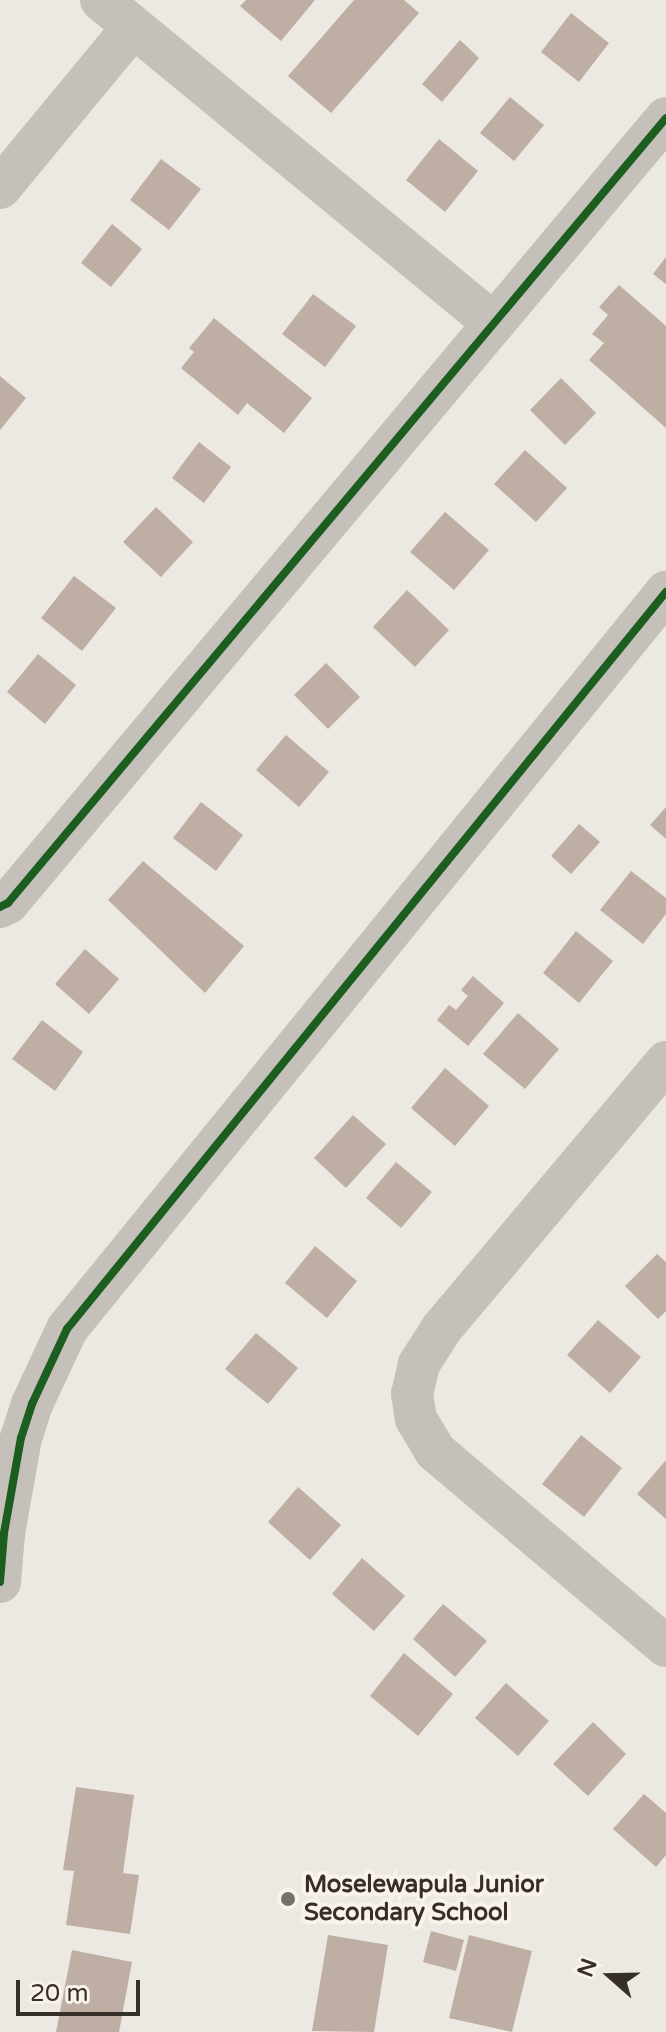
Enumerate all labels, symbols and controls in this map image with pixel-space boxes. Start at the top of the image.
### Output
place label: Moselewapula Junior Secondary School [304,1871,544,1927]
marker: Moselewapula Junior Secondary School [279,1890,297,1908]
north arrow [570,1936,650,2016]
text: N [572,1955,603,1981]
scale bar [20,1964,144,2014]
text: 20 m [30,1979,88,2008]

